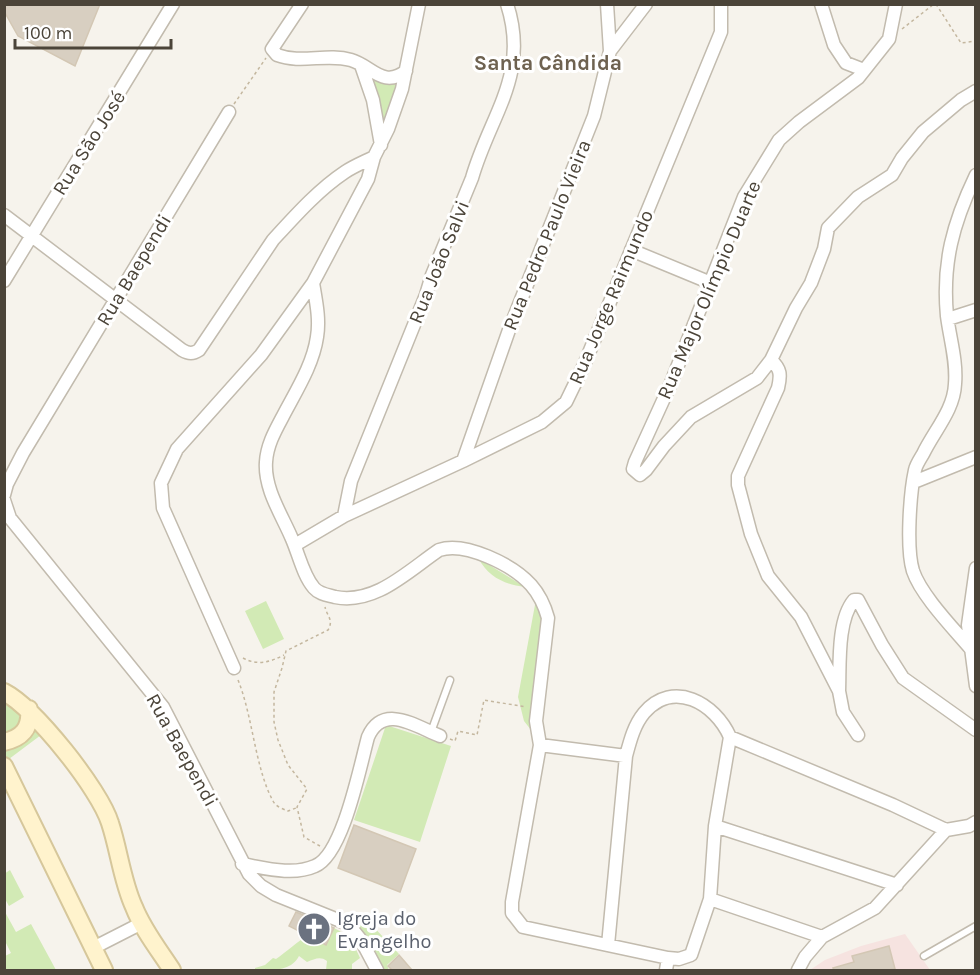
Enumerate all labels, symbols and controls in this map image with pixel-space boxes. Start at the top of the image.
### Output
scale bar [15,12,171,50]
text: 100 m [24,22,72,44]
district label: Santa Cândida [474,51,622,75]
street label: Rua São José [48,87,130,199]
street label: Rua Pedro Paulo Vieira [498,136,596,334]
street label: Rua Major Olímpio Duarte [652,177,766,403]
street label: Rua João Salvi [404,197,474,327]
street label: Rua Jorge Raimundo [564,206,658,388]
street label: Rua Baependi [92,210,176,330]
street label: Rua Baependi [141,689,223,811]
place label: Igreja do Evangelho [337,907,432,953]
church icon: Igreja do Evangelho [296,911,332,947]

